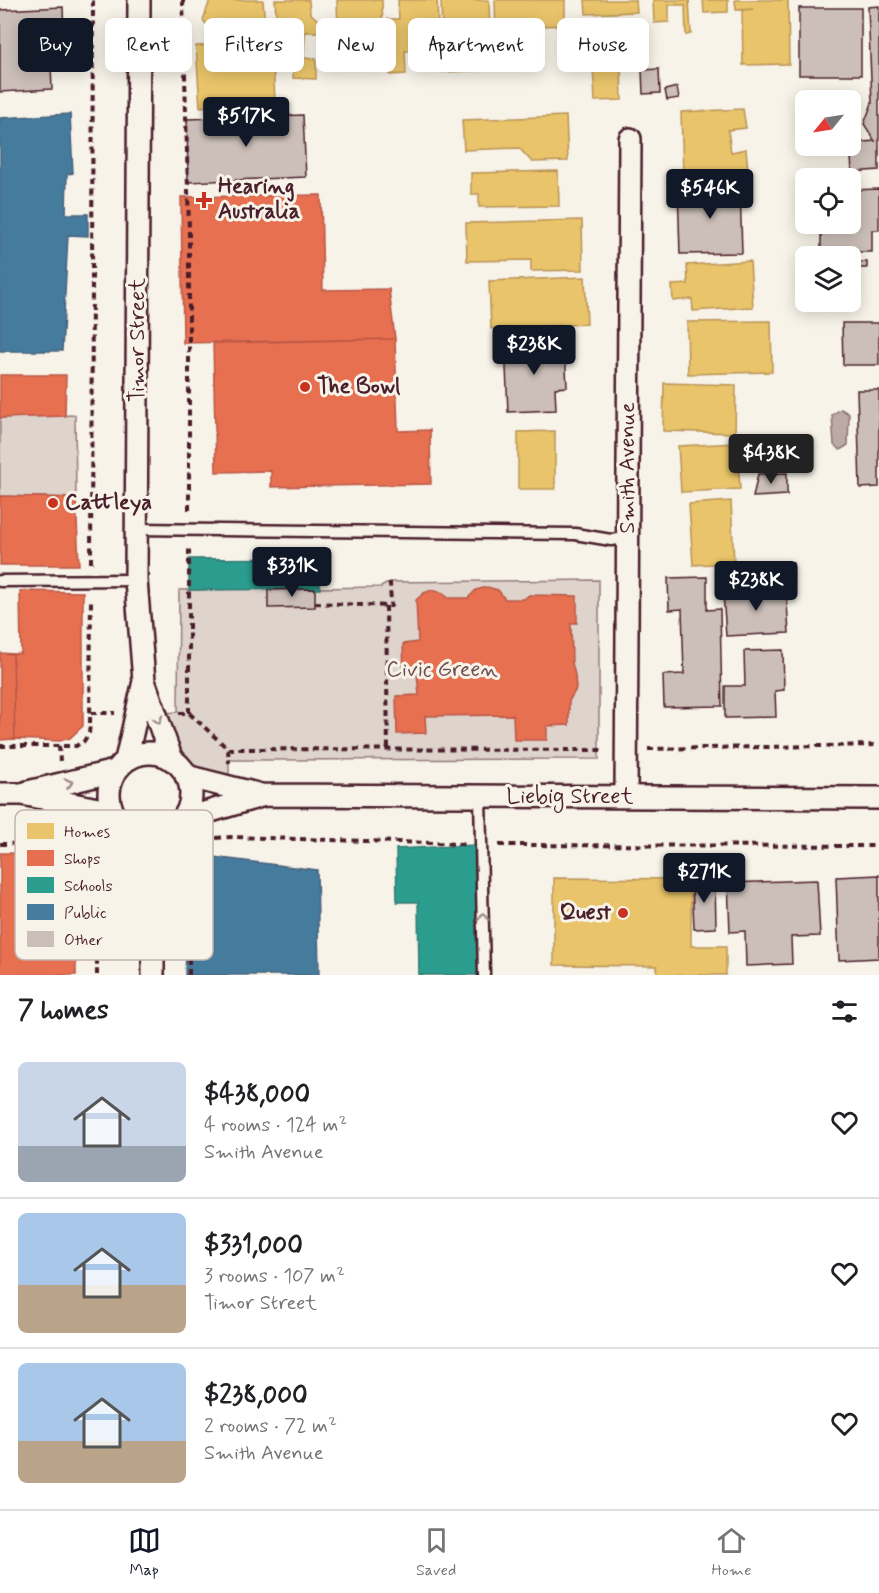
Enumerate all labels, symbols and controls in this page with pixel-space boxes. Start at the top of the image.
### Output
chip: Buy [18,18,93,72]
chip: Rent [105,18,192,72]
chip: Filters [204,18,304,72]
chip: New [316,18,396,72]
chip: Apartment [408,18,545,72]
chip: House [557,18,649,72]
north arrow [795,90,861,156]
map controls [795,90,861,312]
pin: $517K [204,97,288,148]
text: $517K [217,103,275,130]
button: locate [795,168,861,234]
pin: $546K [668,169,752,220]
place label: Hearing Australia [218,173,300,226]
text: $546K [680,175,740,202]
marker: Hearing Australia [195,191,213,209]
button: layers [795,246,861,312]
street label: Timor Street [124,278,152,402]
pin: $238K [492,325,576,376]
text: $238K [507,331,561,358]
place label: The Bowl [317,373,401,401]
marker: The Bowl [298,380,312,394]
street label: Smith Avenue [614,402,642,534]
pin: $438K [729,434,813,485]
text: $438K [743,440,799,467]
place label: Cattleya [65,489,152,517]
marker: Cattleya [46,496,60,510]
pin: $331K [250,547,334,598]
text: $331K [266,553,318,580]
pin: $238K [714,561,798,612]
text: $238K [729,567,783,594]
park label: Civic Green [386,656,498,684]
one-way arrow [151,714,164,725]
one-way arrow [63,777,73,790]
street label: Liebig Street [507,783,633,814]
legend [15,810,213,960]
text: Homes [64,822,110,843]
text: Shops [64,849,101,870]
pin: $271K [662,853,746,904]
text: $271K [677,859,731,886]
text: Schools [64,876,113,897]
place label: Quest [560,899,612,927]
text: Public [64,903,107,924]
marker: Quest [616,906,630,920]
one-way arrow [476,912,489,921]
text: Other [64,930,103,951]
text: 7 homes [18,994,109,1028]
icon: filters [828,995,861,1028]
text: $438,000 [204,1078,310,1112]
icon: home [66,1086,138,1158]
icon: heart [828,1106,861,1139]
text: 4 rooms · 124 m² [204,1112,347,1139]
text: Smith Avenue [204,1139,324,1166]
text: $331,000 [204,1229,303,1263]
icon: home [66,1237,138,1309]
icon: heart [828,1257,861,1290]
text: 3 rooms · 107 m² [204,1263,345,1290]
text: Timor Street [204,1290,317,1317]
text: $238,000 [204,1379,308,1413]
icon: home [66,1387,138,1459]
icon: heart [828,1407,861,1440]
text: 2 rooms · 72 m² [204,1413,337,1440]
text: Smith Avenue [204,1440,324,1467]
tab: Map [128,1524,161,1581]
tab: Saved [416,1524,456,1581]
tab: Home [712,1524,751,1581]

